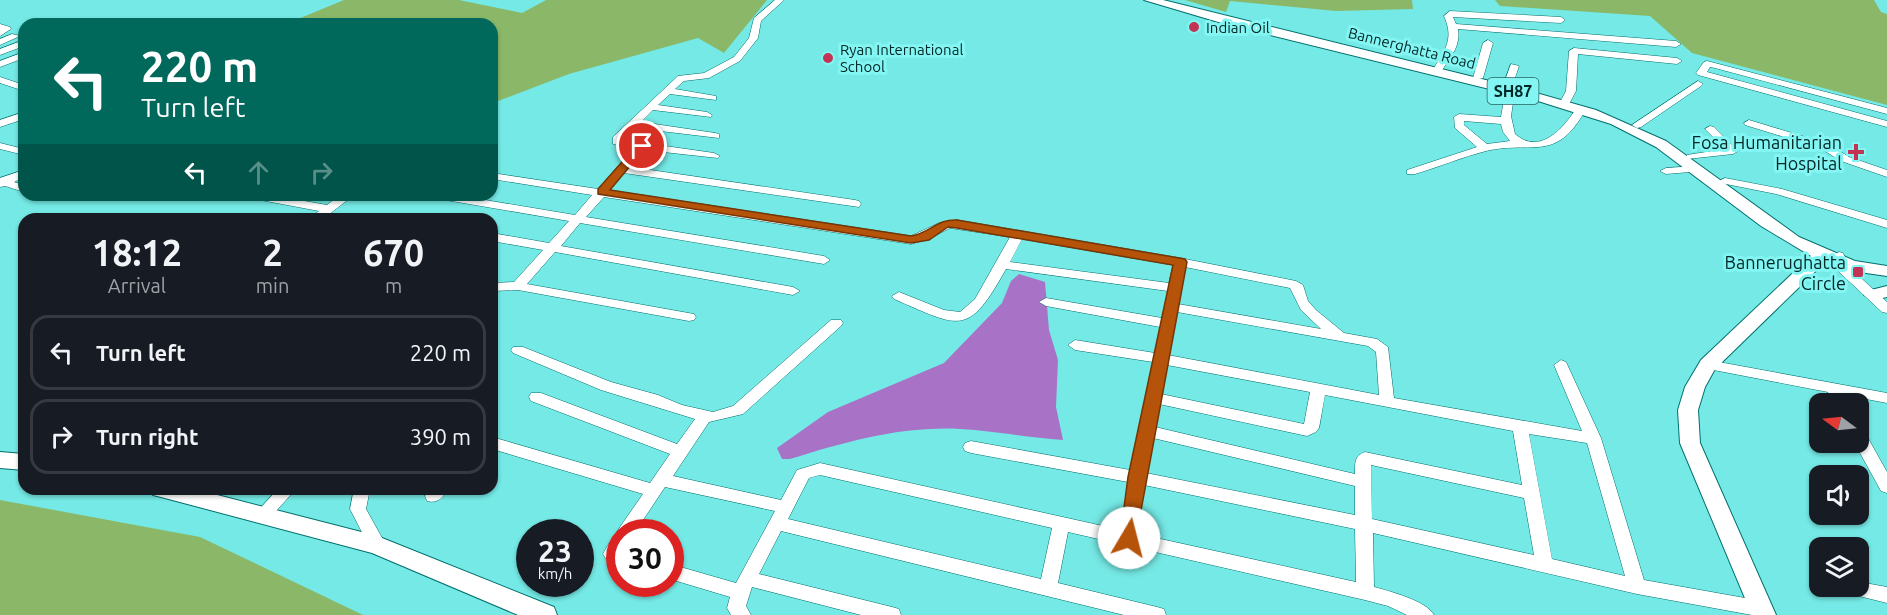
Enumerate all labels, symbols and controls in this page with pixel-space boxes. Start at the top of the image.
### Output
place label: Indian Oil [1206,19,1270,36]
marker: Indian Oil [1187,20,1201,34]
street label: Bannerghatta Road [1347,24,1477,72]
place label: Ryan International School [840,41,963,75]
icon: left [42,42,120,120]
text: 220 m [141,43,258,90]
marker: Ryan International School [821,51,835,65]
road number: SH87 [1488,78,1538,104]
text: Turn left [141,92,245,122]
pin [616,120,667,171]
icon: arrive [625,129,658,162]
place label: Fosa Humanitarian Hospital [1692,132,1842,173]
marker: Fosa Humanitarian Hospital [1847,143,1865,161]
icon: left [179,156,212,189]
icon: ahead [242,156,275,189]
icon: right [305,156,338,189]
text: 18:12 [92,232,182,273]
text: 2 [262,232,283,273]
text: 670 [363,232,424,273]
place label: Bannerughatta Circle [1724,252,1846,293]
marker: Bannerughatta Circle [1851,265,1865,279]
text: Arrival [108,274,166,297]
text: min [256,274,289,297]
text: m [385,274,402,297]
icon: left [45,336,78,369]
text: Turn left [96,340,186,365]
text: 220 m [410,340,471,365]
north arrow [1809,393,1869,453]
map controls [1809,393,1869,597]
icon: right [45,420,78,453]
text: Turn right [96,424,198,449]
text: 390 m [410,424,471,449]
button: sound [1809,465,1869,525]
position arrow [1097,506,1161,570]
speed limit sign: 30 [606,519,684,597]
text: 23 [538,534,572,568]
button: layers [1809,537,1869,597]
text: km/h [538,565,572,582]

